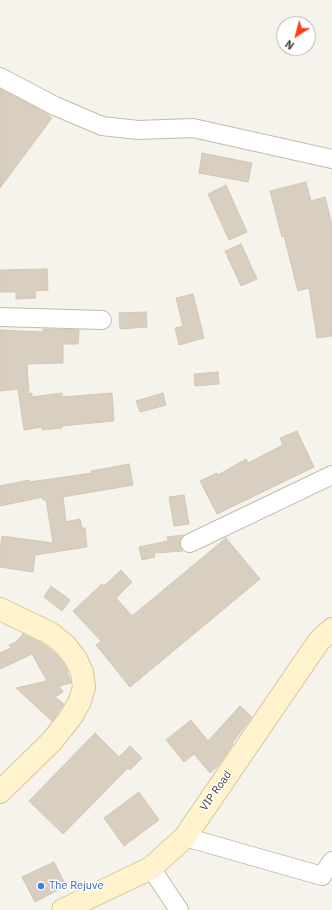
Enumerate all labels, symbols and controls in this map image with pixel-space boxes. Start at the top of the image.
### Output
north arrow [276,16,316,56]
text: N [282,37,297,53]
street label: VIP Road [198,769,234,813]
place label: The Rejuve [49,879,103,893]
marker: The Rejuve [36,881,46,891]

